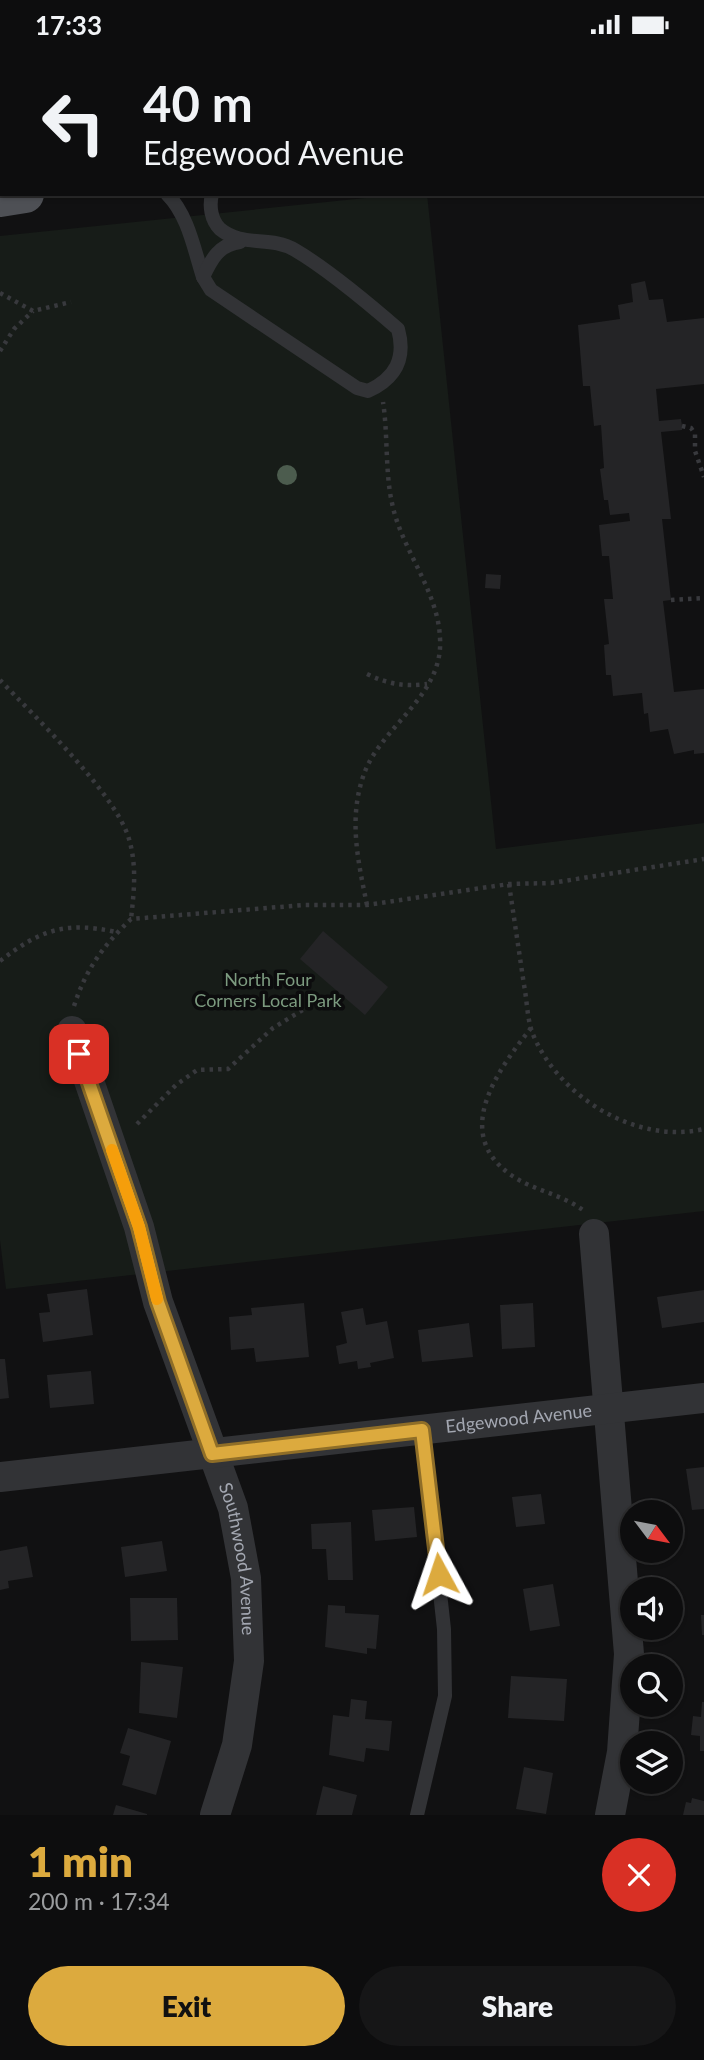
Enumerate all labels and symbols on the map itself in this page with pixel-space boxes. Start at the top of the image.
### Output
park label: North Four Corners Local Park [194,968,343,1011]
pin [49,1024,109,1084]
street label: Edgewood Avenue [444,1399,593,1437]
street label: Southwood Avenue [215,1479,260,1636]
north arrow [620,1500,682,1563]
position arrow [402,1537,476,1611]

